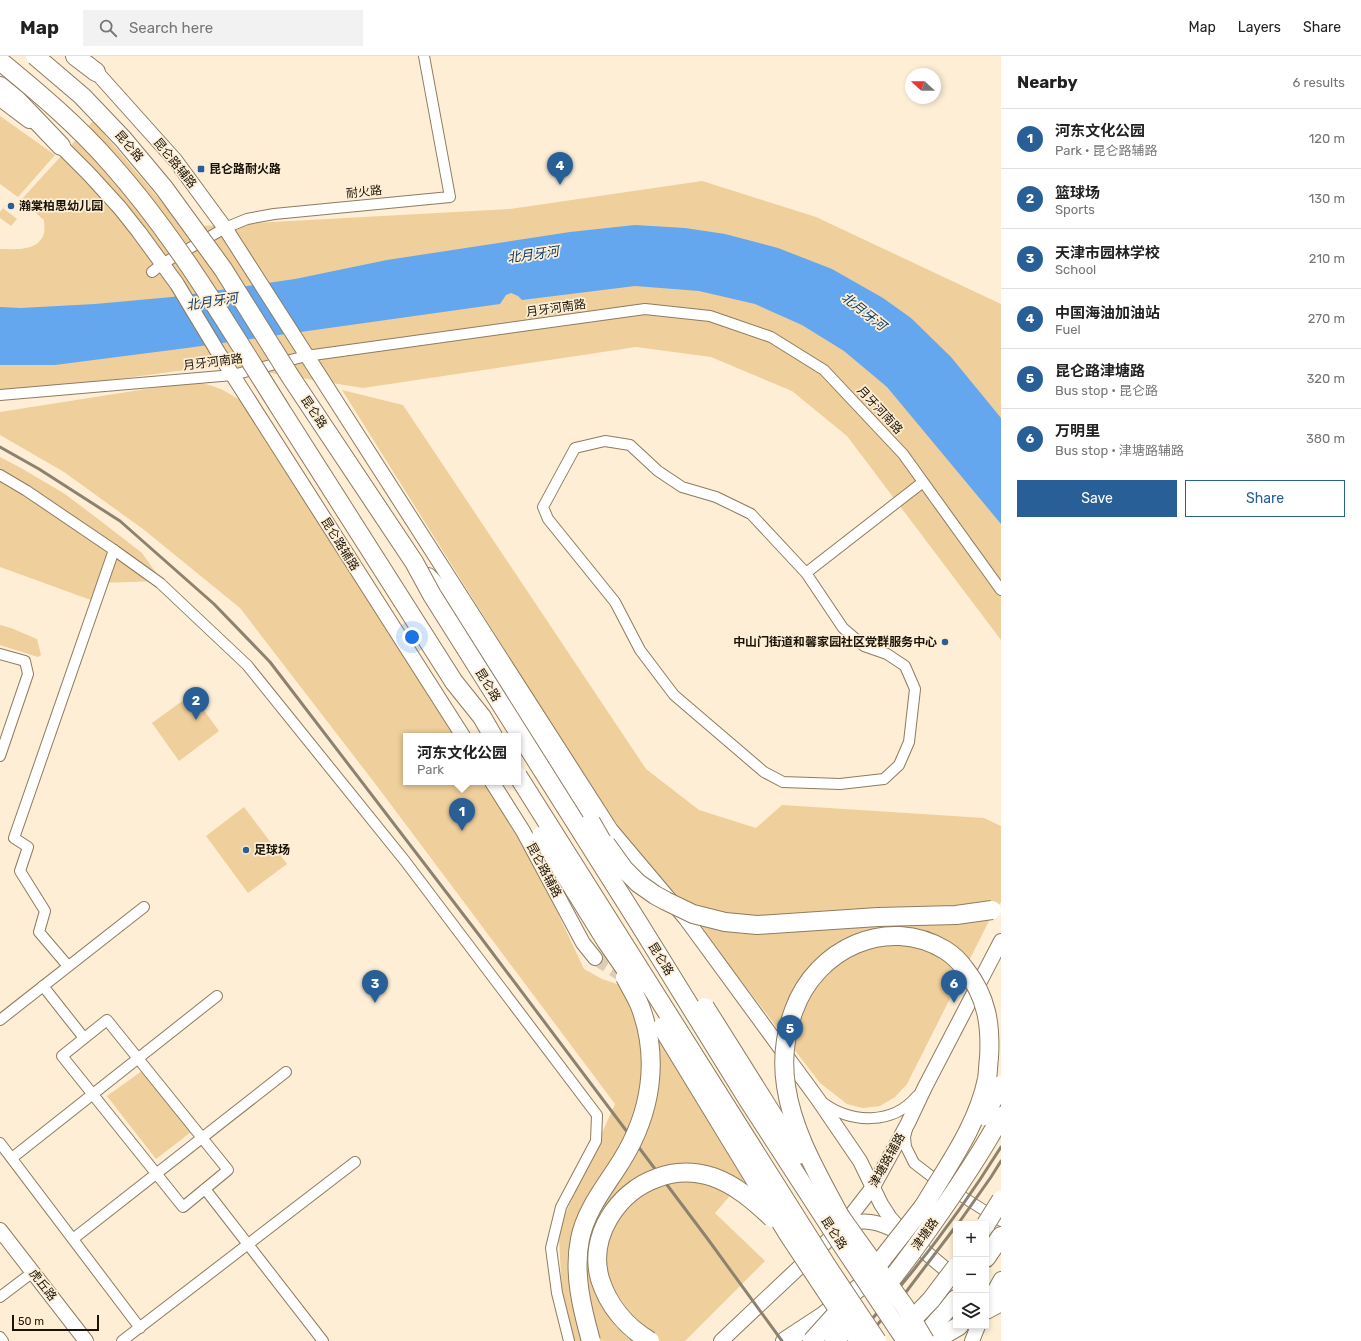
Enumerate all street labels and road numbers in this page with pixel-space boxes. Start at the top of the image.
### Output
street label: 昆仑路 [112,128,146,164]
street label: 昆仑路辅路 [151,135,199,191]
street label: 耐火路 [345,183,383,201]
street label: 月牙河南路 [525,297,587,319]
street label: 月牙河南路 [182,351,244,373]
street label: 月牙河南路 [854,383,906,437]
street label: 昆仑路 [298,393,330,431]
street label: 昆仑路辅路 [318,515,362,573]
street label: 昆仑路 [473,666,503,704]
street label: 昆仑路辅路 [524,840,564,900]
street label: 昆仑路 [646,940,676,978]
street label: 津塘路辅路 [866,1130,908,1190]
street label: 昆仑路 [818,1214,850,1252]
street label: 津塘路 [909,1215,941,1253]
street label: 虎丘路 [26,1267,60,1303]

